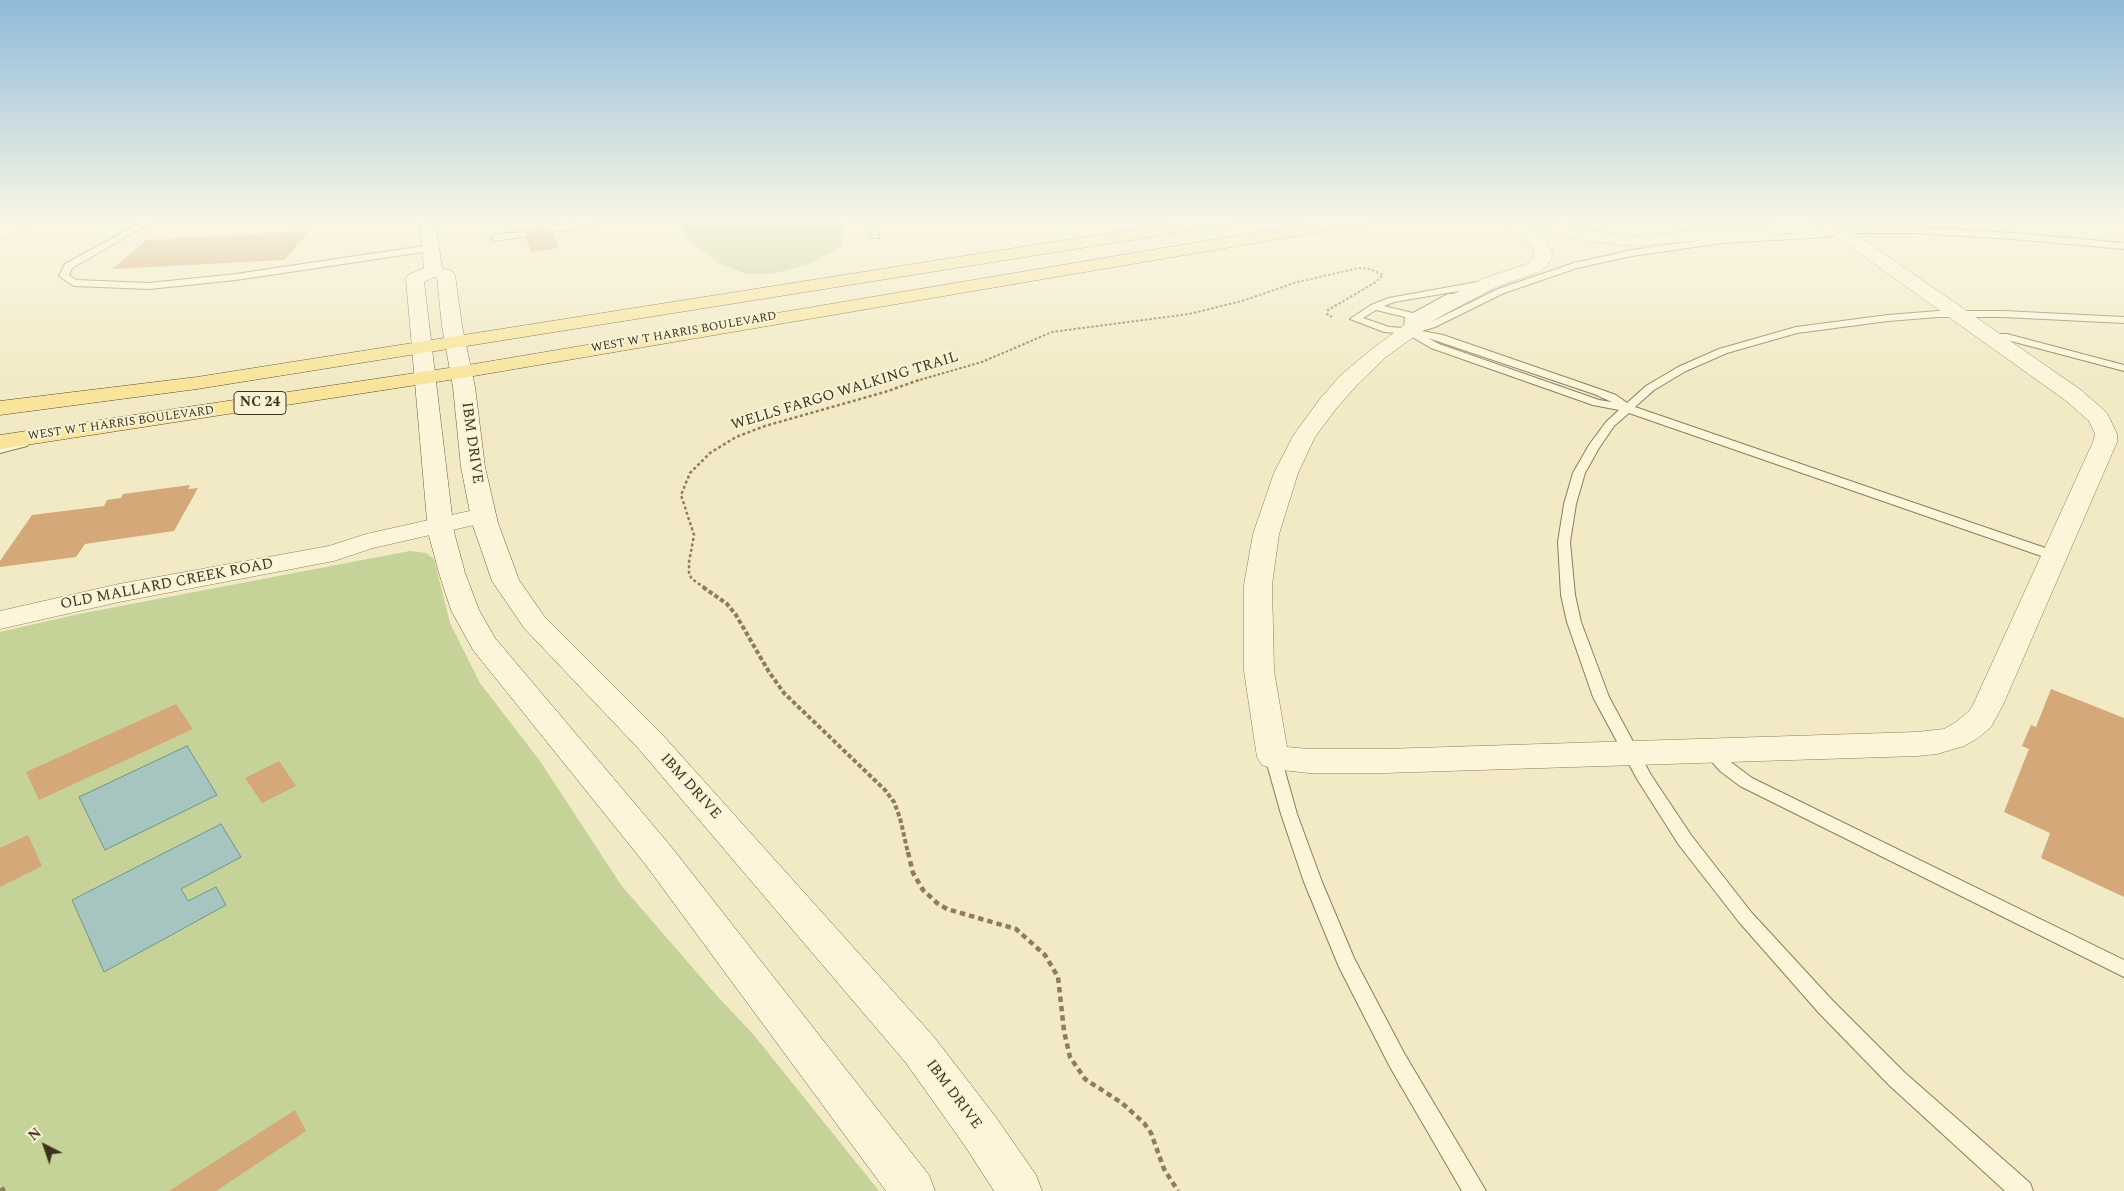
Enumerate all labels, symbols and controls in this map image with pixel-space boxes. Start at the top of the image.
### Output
street label: WEST W T HARRIS BOULEVARD [590,310,778,356]
street label: WELLS FARGO WALKING TRAIL [729,349,961,435]
road number: NC 24 [234,392,286,414]
street label: IBM DRIVE [456,401,486,485]
street label: WEST W T HARRIS BOULEVARD [27,404,215,444]
street label: OLD MALLARD CREEK ROAD [59,555,275,615]
street label: IBM DRIVE [656,750,724,824]
street label: IBM DRIVE [921,1057,985,1133]
north arrow [20,1121,70,1171]
text: N [24,1123,46,1146]

